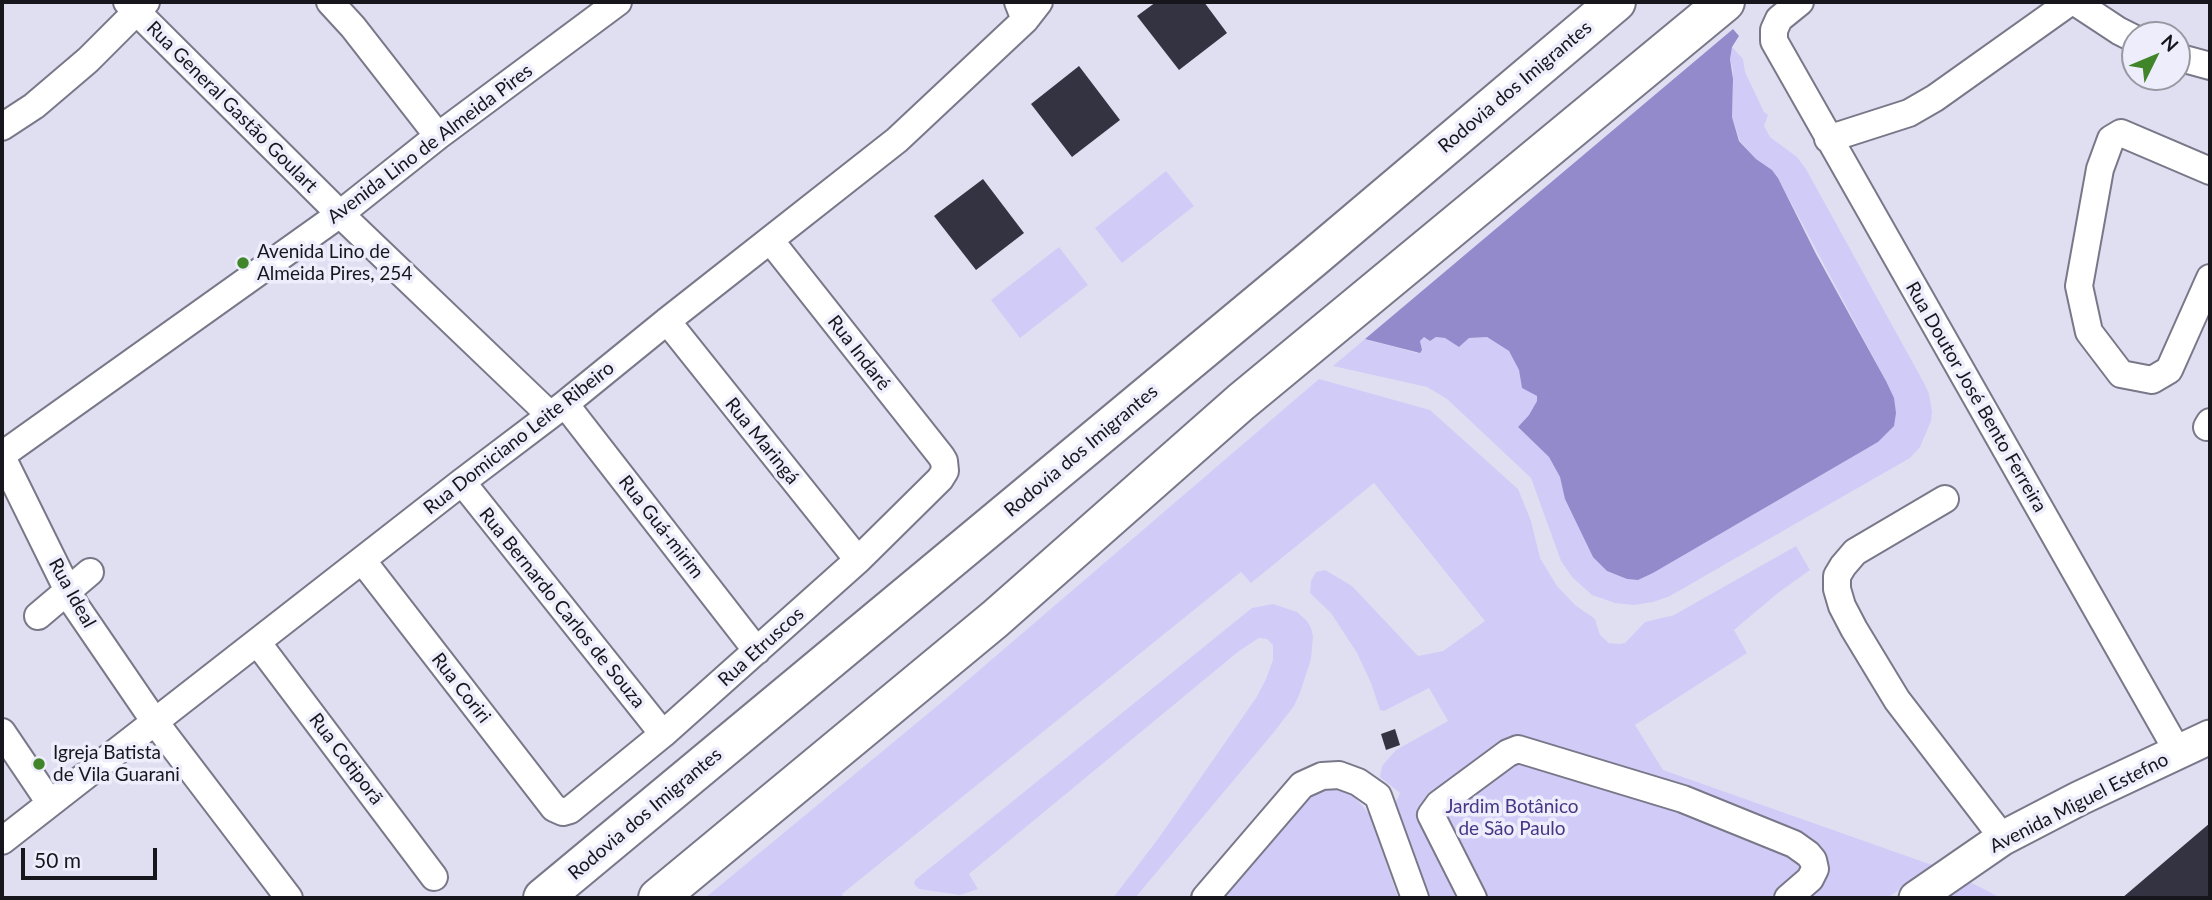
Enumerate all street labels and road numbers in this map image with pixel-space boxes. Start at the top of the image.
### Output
street label: Rodovia dos Imigrantes [1434,16,1596,158]
street label: Rua General Gastão Goulart [142,17,322,197]
street label: Avenida Lino de Almeida Pires [323,59,537,229]
street label: Rua Doutor José Bento Ferreira [1901,278,2051,516]
street label: Rua Indaré [823,311,895,395]
street label: Rua Domiciano Leite Ribeiro [419,357,619,519]
street label: Rodovia dos Imigrantes [1000,380,1162,522]
street label: Rua Maringá [720,393,804,489]
street label: Rua Guá-mirim [614,471,708,583]
street label: Rua Bernardo Carlos de Souza [474,503,650,713]
street label: Rua Ideal [44,554,100,632]
street label: Rua Etruscos [713,603,809,691]
street label: Rua Coriri [427,648,495,728]
street label: Rua Cotiporã [304,709,388,809]
street label: Rodovia dos Imigrantes [564,743,726,885]
street label: Avenida Miguel Estefno [1986,748,2172,858]

